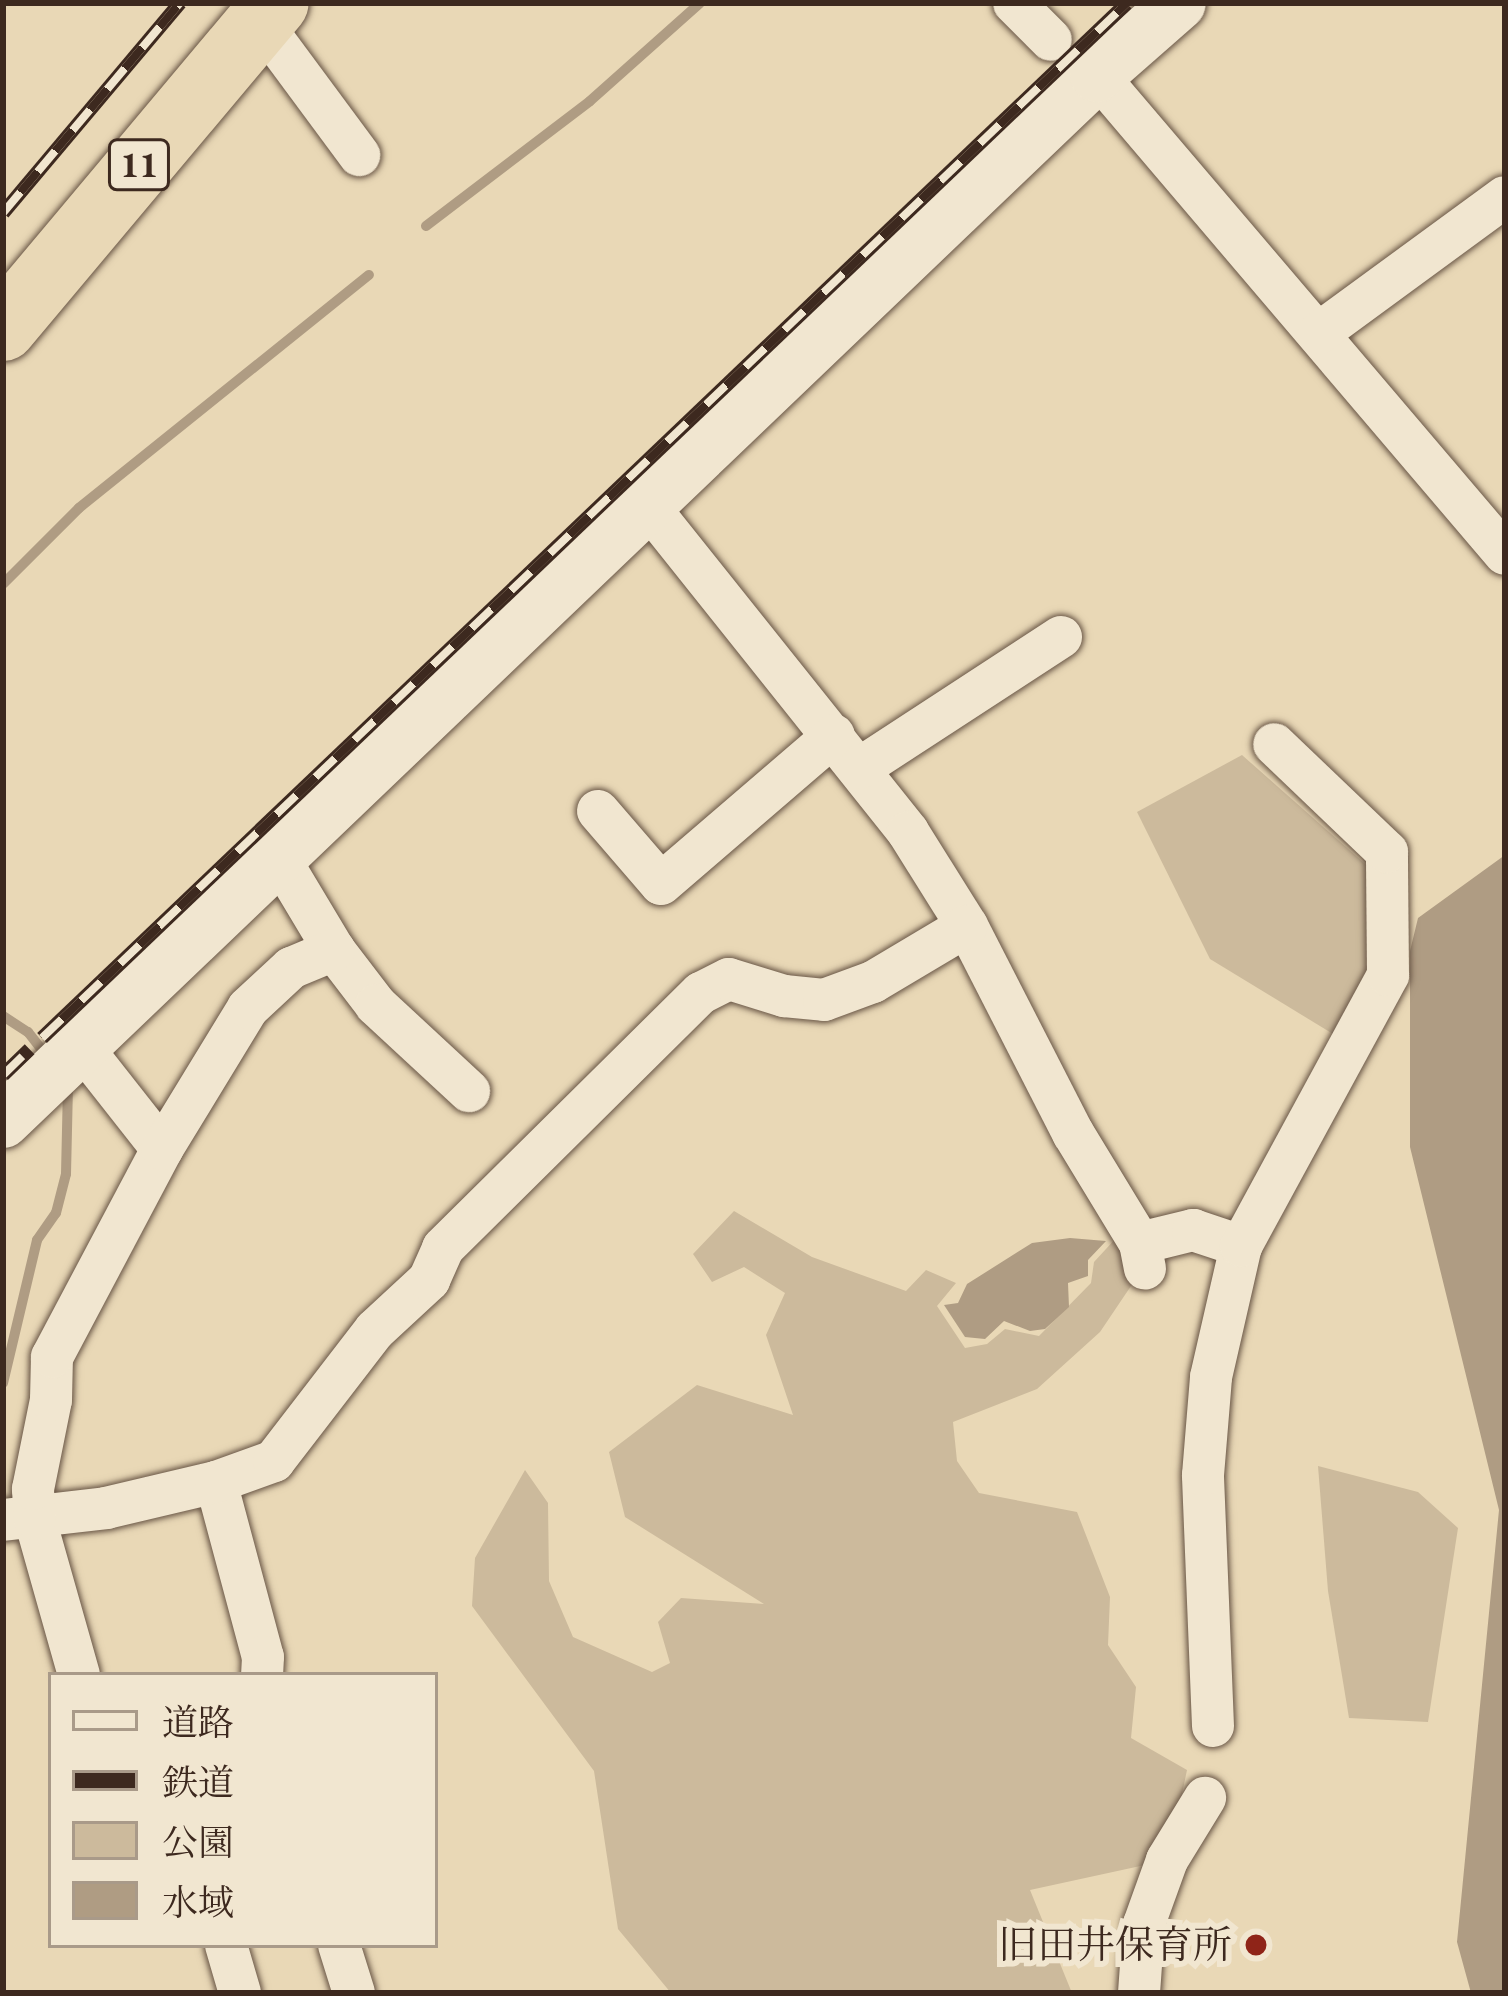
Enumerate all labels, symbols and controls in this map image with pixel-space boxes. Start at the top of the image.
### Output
road number: 11 [106,135,172,195]
legend [48,1672,438,1948]
text: 道路 [162,1699,234,1746]
text: 鉄道 [162,1759,234,1806]
text: 公園 [162,1819,234,1866]
text: 水域 [162,1879,234,1926]
place label: 旧田井保育所 [998,1922,1232,1968]
marker: 旧田井保育所 [1243,1932,1269,1958]

